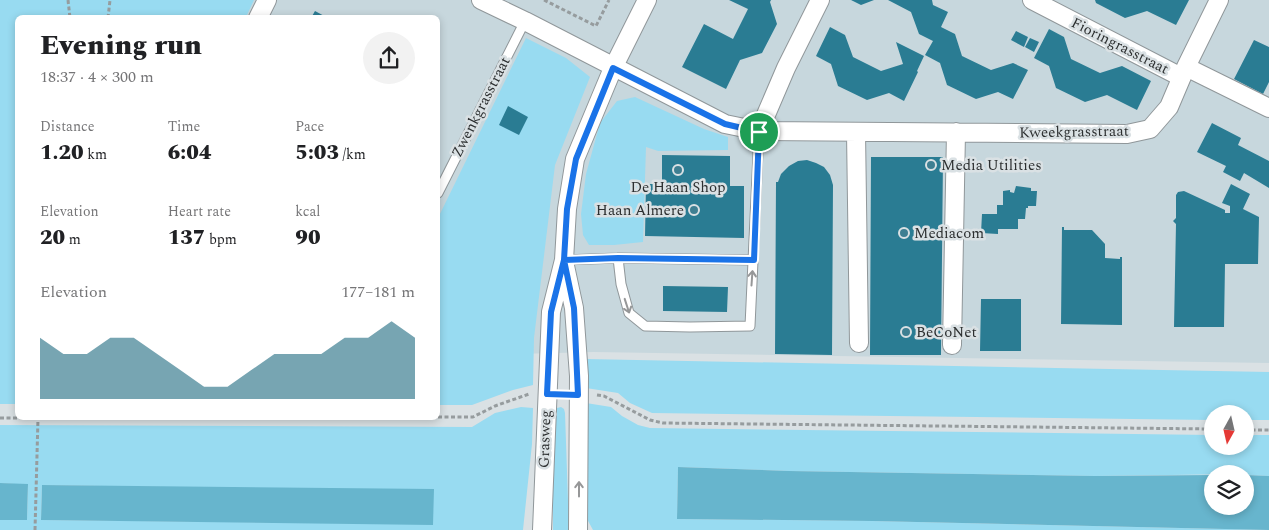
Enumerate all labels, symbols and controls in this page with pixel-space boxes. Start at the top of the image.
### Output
street label: Fioringrasstraat [1067,11,1173,81]
text: Evening run [40,24,202,67]
button: share [363,32,415,84]
street label: Zwenkgrasstraat [446,53,516,161]
text: 18:37 · 4 × 300 m [40,65,154,89]
pin [738,111,780,153]
text: Distance [40,116,95,137]
text: Time [168,116,200,137]
text: Pace [295,116,324,137]
icon: arrive [745,118,773,146]
street label: Kweekgrasstraat [1019,120,1129,144]
text: 1.20 [40,137,84,169]
text: 6:04 [168,137,211,169]
text: 5:03 [295,137,339,169]
text: km [84,144,107,165]
text: /km [339,144,366,165]
place label: Media Utilities [941,154,1042,177]
marker: Media Utilities [925,159,937,171]
marker: De Haan Shop [672,164,684,176]
place label: De Haan Shop [630,176,726,199]
place label: Haan Almere [596,199,684,222]
text: Elevation [40,201,99,222]
text: Heart rate [168,201,231,222]
text: kcal [295,201,320,222]
marker: Haan Almere [688,204,700,216]
text: 20 [40,222,65,254]
text: 137 [168,222,205,254]
text: 90 [295,222,321,254]
place label: Mediacom [914,222,984,245]
marker: Mediacom [898,227,910,239]
text: m [65,229,81,250]
text: bpm [205,229,237,250]
one-way arrow [748,270,757,286]
text: Elevation [40,280,107,304]
text: 177–181 m [341,280,415,304]
one-way arrow [623,298,633,314]
place label: BeCoNet [916,321,977,344]
marker: BeCoNet [900,326,912,338]
north arrow [1204,405,1254,455]
map controls [1204,405,1254,515]
street label: Grasweg [532,410,558,468]
button: layers [1204,465,1254,515]
one-way arrow [574,481,583,497]

